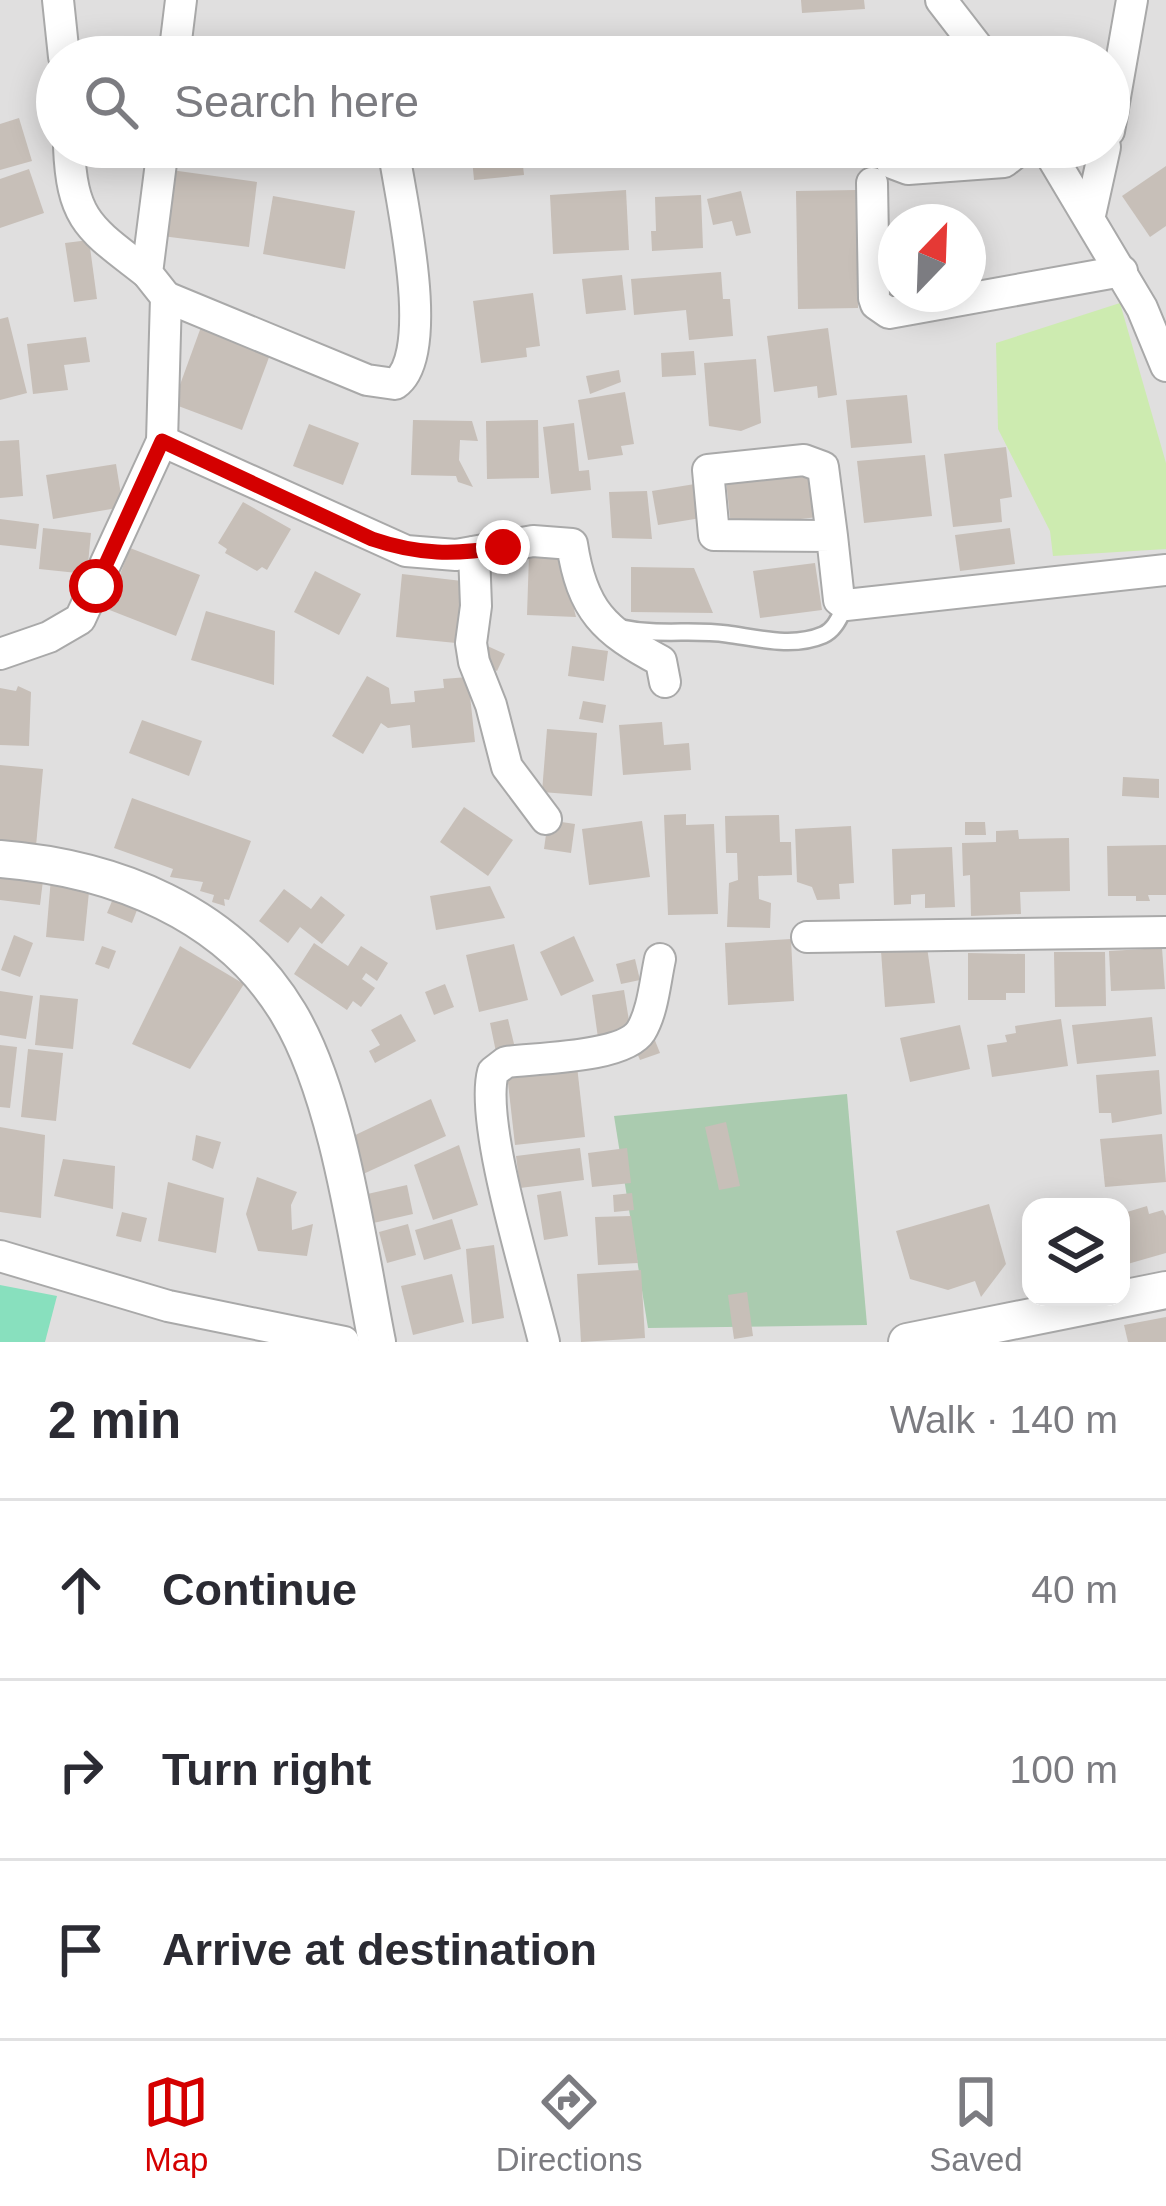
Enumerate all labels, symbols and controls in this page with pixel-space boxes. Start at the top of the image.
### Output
search box [36,36,1130,168]
icon: search [78,69,144,135]
text: Search here [174,76,419,127]
north arrow [878,204,986,312]
route end [476,520,530,574]
route start [69,559,123,613]
map controls [1022,1198,1130,1306]
button: layers [1022,1198,1130,1306]
text: 2 min [48,1392,181,1449]
text: Walk · 140 m [890,1398,1118,1441]
icon: ahead [48,1557,114,1623]
text: Continue [162,1564,357,1615]
text: 40 m [1031,1568,1118,1611]
icon: right [48,1737,114,1803]
text: Turn right [162,1744,371,1795]
text: 100 m [1010,1748,1118,1791]
icon: arrive [48,1917,114,1983]
text: Arrive at destination [162,1924,597,1975]
tab: Map [143,2069,209,2179]
tab: Directions [496,2069,643,2179]
tab: Saved [929,2069,1023,2179]

